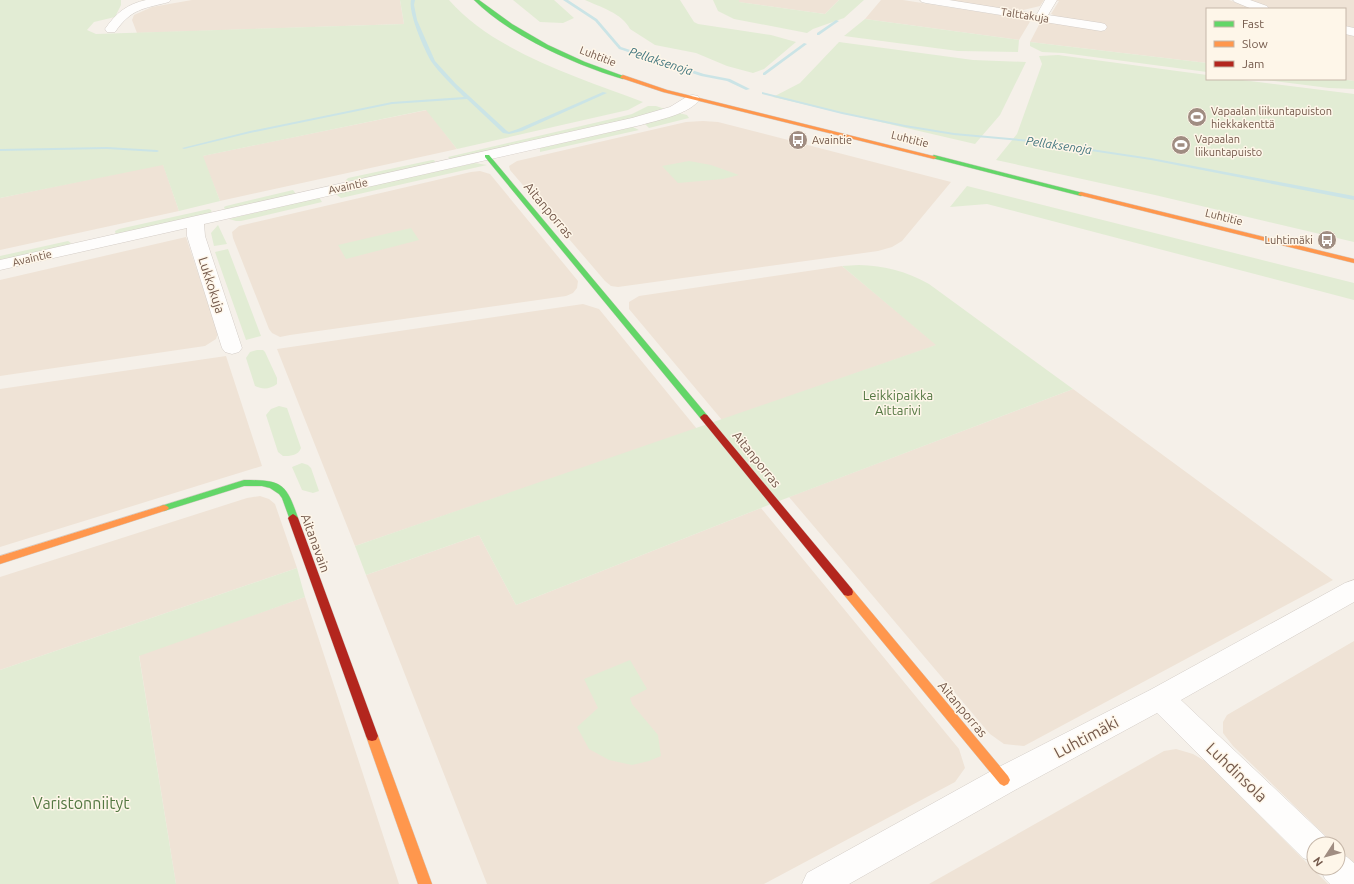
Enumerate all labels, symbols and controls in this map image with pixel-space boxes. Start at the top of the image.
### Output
street label: Talttakuja [1000,5,1050,25]
legend [1206,8,1346,80]
text: Fast [1242,17,1264,30]
text: Slow [1242,37,1268,50]
street label: Luhtitie [578,44,618,68]
water label: Pellaksenoja [628,45,695,78]
text: Jam [1242,57,1264,70]
place label: Vapaalan liikuntapuiston hiekkakenttä [1211,105,1332,130]
sports icon: Vapaalan liikuntapuiston hiekkakenttä [1186,106,1208,128]
bus stop icon: Avaintie [787,129,809,151]
street label: Luhtitie [890,129,930,149]
place label: Vapaalan liikuntapuisto [1195,133,1262,158]
place label: Avaintie [812,134,852,146]
water label: Pellaksenoja [1025,134,1093,156]
sports icon: Vapaalan liikuntapuisto [1170,134,1192,156]
street label: Avaintie [327,176,369,196]
street label: Aitanporras [522,179,576,241]
street label: Luhtitie [1204,207,1244,227]
bus stop icon: Luhtimäki [1316,229,1338,251]
place label: Luhtimäki [1264,234,1313,246]
street label: Avaintie [11,248,53,268]
street label: Lukkokuja [196,255,228,315]
park label: Leikkipaikka Aittarivi [863,388,933,417]
street label: Aitanporras [730,428,784,490]
street label: Aitanavain [299,512,333,574]
street label: Aitanporras [936,678,990,740]
street label: Luhtimäki [1051,712,1121,762]
street label: Luhdinsola [1203,739,1271,805]
park label: Varistonniityt [33,794,130,812]
north arrow [1306,836,1346,876]
text: N [1311,855,1325,869]

